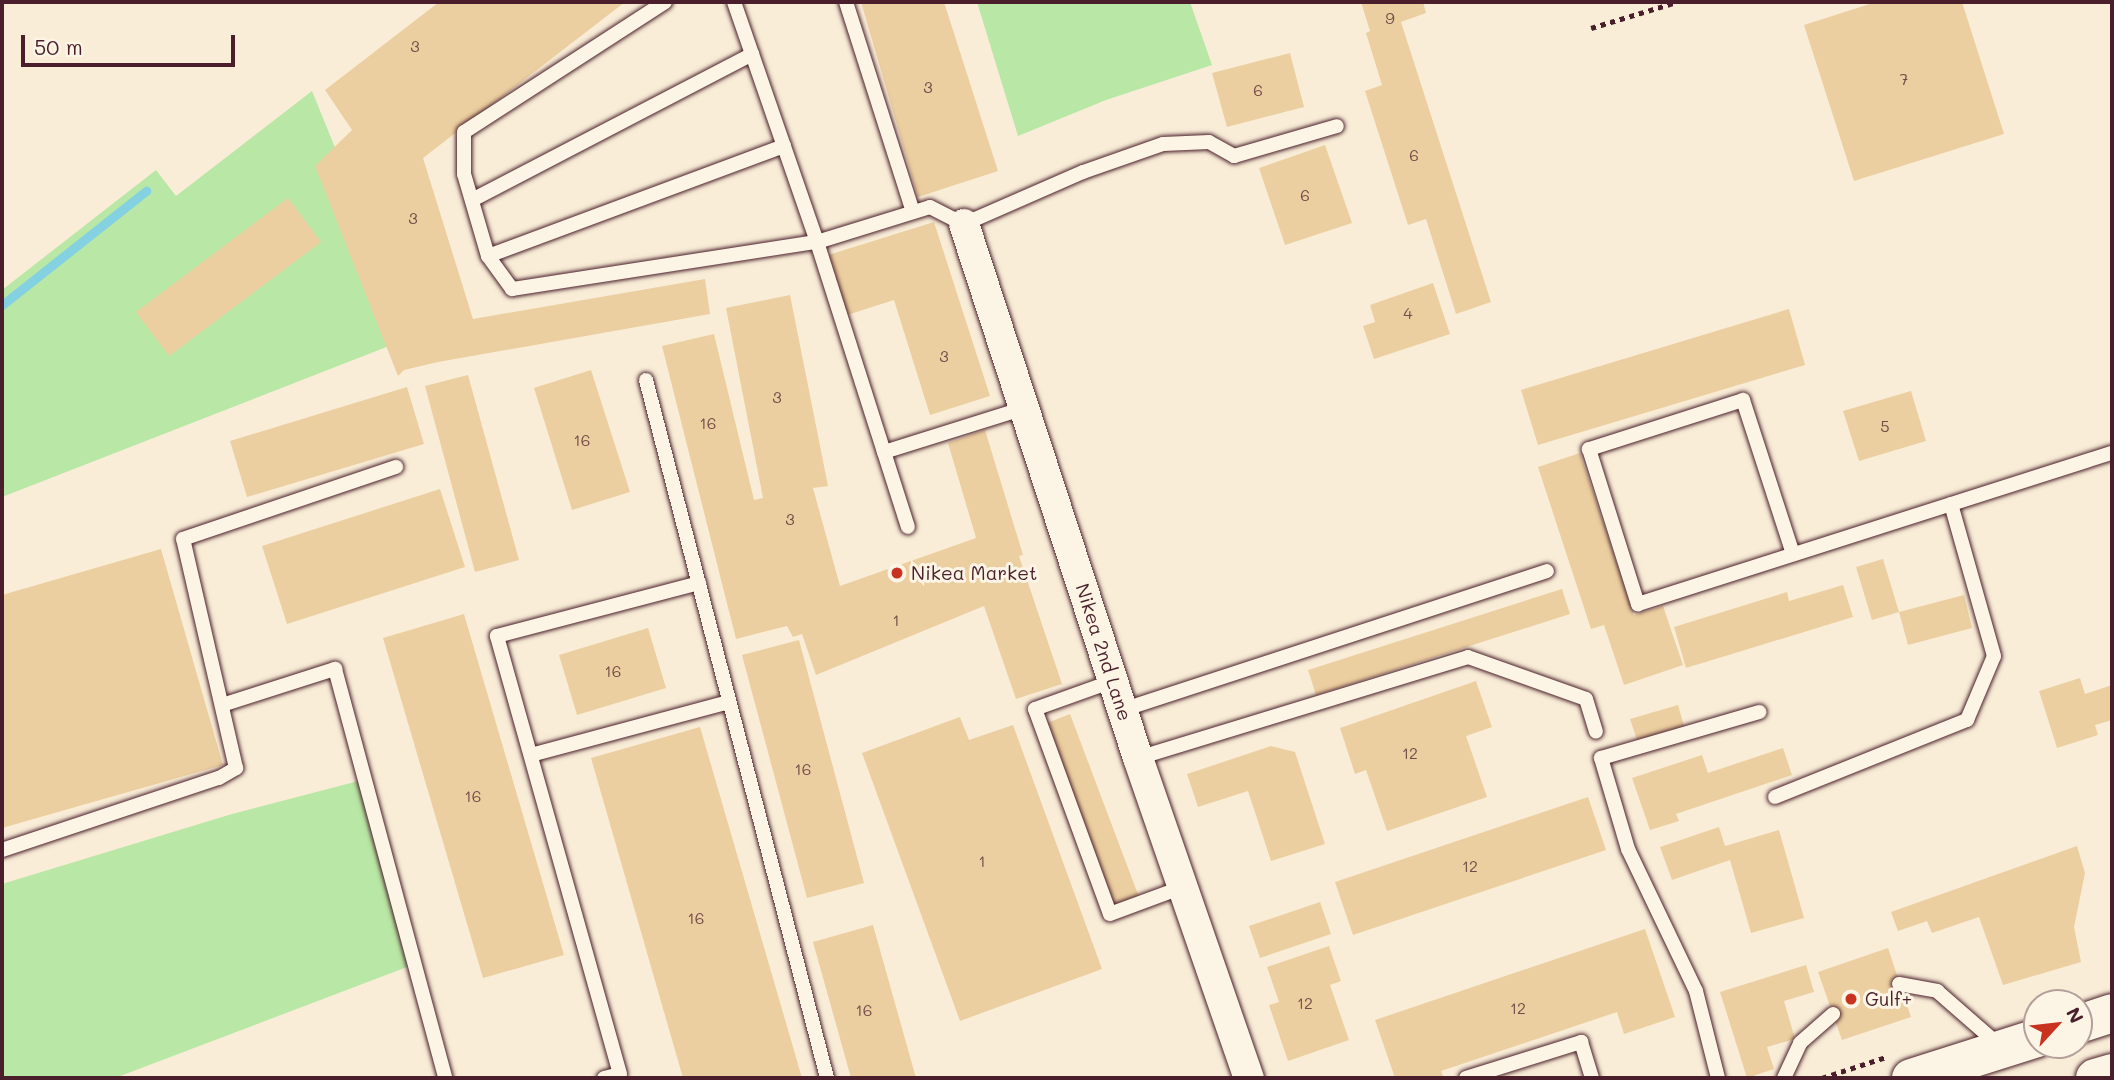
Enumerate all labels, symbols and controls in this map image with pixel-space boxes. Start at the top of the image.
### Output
house number: 9 [1385,8,1395,28]
scale bar [24,21,238,65]
text: 50 m [34,33,83,60]
house number: 3 [410,36,420,56]
house number: 7 [1900,69,1908,89]
house number: 3 [923,77,933,97]
house number: 6 [1253,80,1263,100]
house number: 6 [1409,145,1419,165]
house number: 6 [1300,185,1310,205]
house number: 3 [408,208,418,228]
house number: 4 [1403,303,1413,323]
house number: 3 [939,346,949,366]
house number: 3 [772,387,782,407]
house number: 16 [700,413,716,433]
house number: 5 [1880,416,1890,436]
house number: 16 [574,430,590,450]
house number: 3 [785,509,795,529]
place label: Nikea Market [911,562,1037,584]
marker: Nikea Market [889,565,905,581]
street label: Nikea 2nd Lane [1071,580,1137,724]
house number: 1 [892,610,900,630]
house number: 16 [605,661,621,681]
house number: 12 [1402,743,1418,763]
house number: 16 [795,759,811,779]
house number: 16 [465,786,481,806]
house number: 1 [978,851,986,871]
house number: 12 [1462,856,1478,876]
house number: 16 [688,908,704,928]
place label: Gulf+ [1865,988,1912,1010]
north arrow [2023,989,2093,1059]
marker: Gulf+ [1843,991,1859,1007]
house number: 12 [1297,993,1313,1013]
house number: 12 [1510,998,1526,1018]
house number: 16 [856,1000,872,1020]
text: N [2061,1003,2090,1027]

